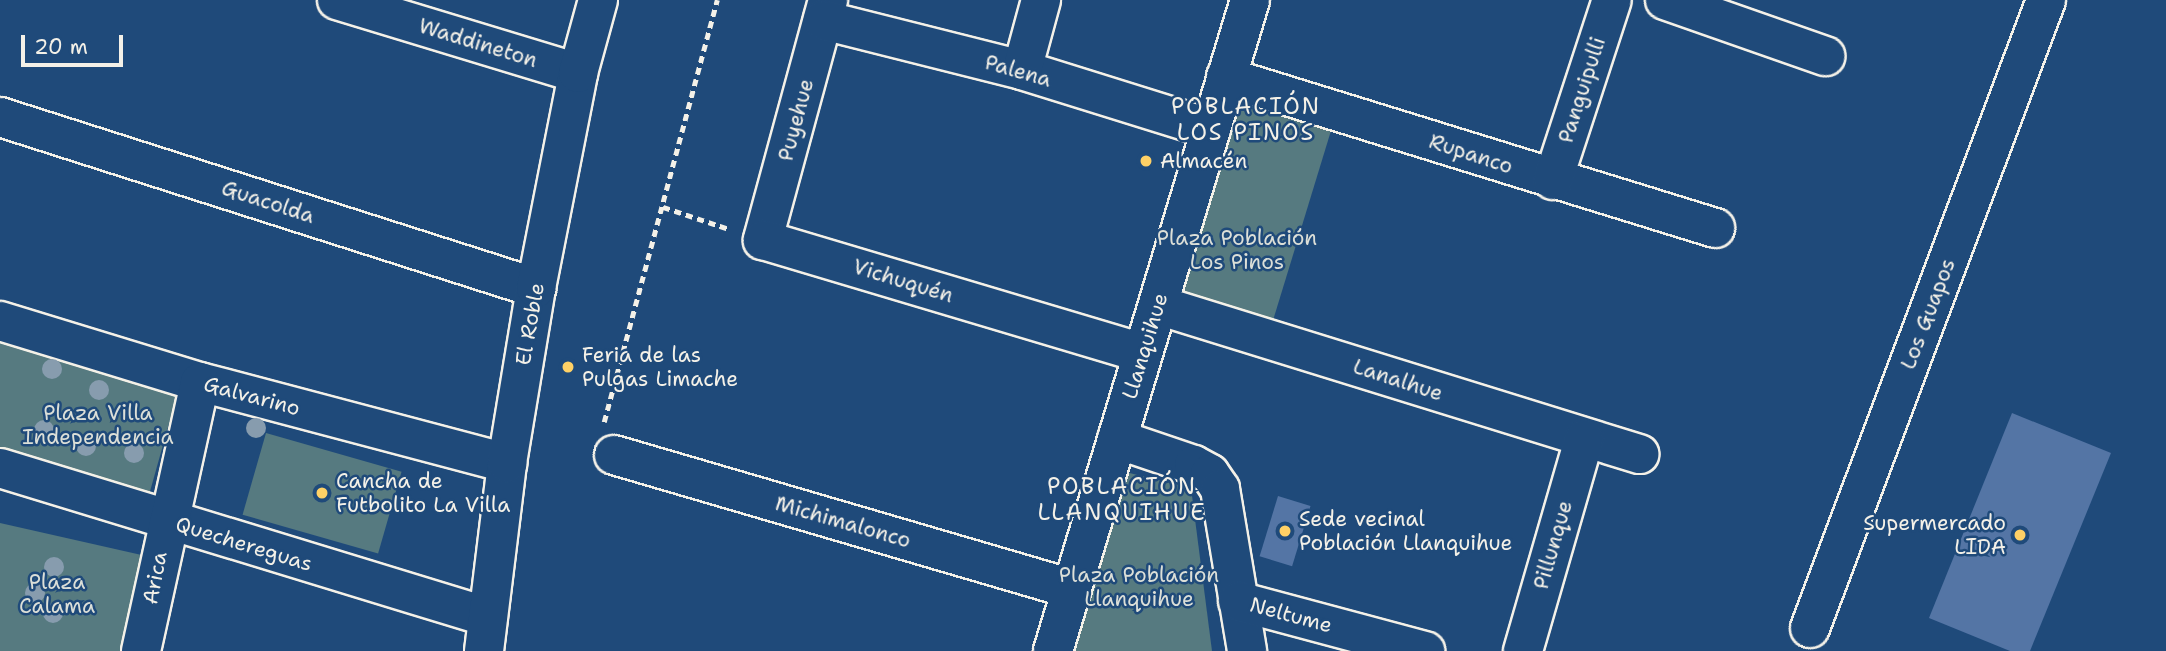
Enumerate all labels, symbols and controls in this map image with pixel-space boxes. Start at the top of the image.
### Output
street label: Waddineton [416,13,540,73]
scale bar [24,21,126,65]
text: 20 m [34,33,88,61]
street label: Panguipulli [1553,34,1611,146]
street label: Palena [982,50,1054,92]
street label: Puyehue [773,76,819,164]
district label: POBLACIÓN LOS PINOS [1172,92,1320,146]
street label: Rupanco [1426,129,1516,179]
place label: Almacén [1160,148,1247,174]
marker: Almacén [1138,153,1154,169]
street label: Guacolda [218,175,318,229]
park label: Plaza Población Los Pinos [1157,225,1317,275]
street label: Vichuquén [850,254,956,308]
street label: Los Guapos [1895,255,1961,373]
street label: El Roble [510,281,550,367]
street label: Llanquihue [1117,290,1173,402]
place label: Feria de las Pulgas Limache [582,342,738,392]
street label: Lanalhue [1350,354,1446,406]
marker: Feria de las Pulgas Limache [560,359,576,375]
street label: Galvarino [201,371,303,421]
park label: Plaza Villa Independencia [22,400,174,450]
place label: Cancha de Futbolito La Villa [336,468,510,518]
district label: POBLACIÓN LLANQUIHUE [1039,472,1205,526]
marker: Cancha de Futbolito La Villa [314,485,330,501]
street label: Michimalonco [772,491,914,553]
street label: Pillunque [1528,498,1578,592]
place label: Sede vecinal Población Llanquihue [1299,506,1512,556]
place label: Supermercado LIDA [1863,510,2006,560]
street label: Quechereguas [173,511,315,577]
marker: Sede vecinal Población Llanquihue [1277,523,1293,539]
marker: Supermercado LIDA [2012,527,2028,543]
street label: Arica [138,550,172,606]
park label: Plaza Población Llanquihue [1059,562,1219,612]
park label: Plaza Calama [19,569,95,619]
street label: Neltume [1247,592,1335,638]

